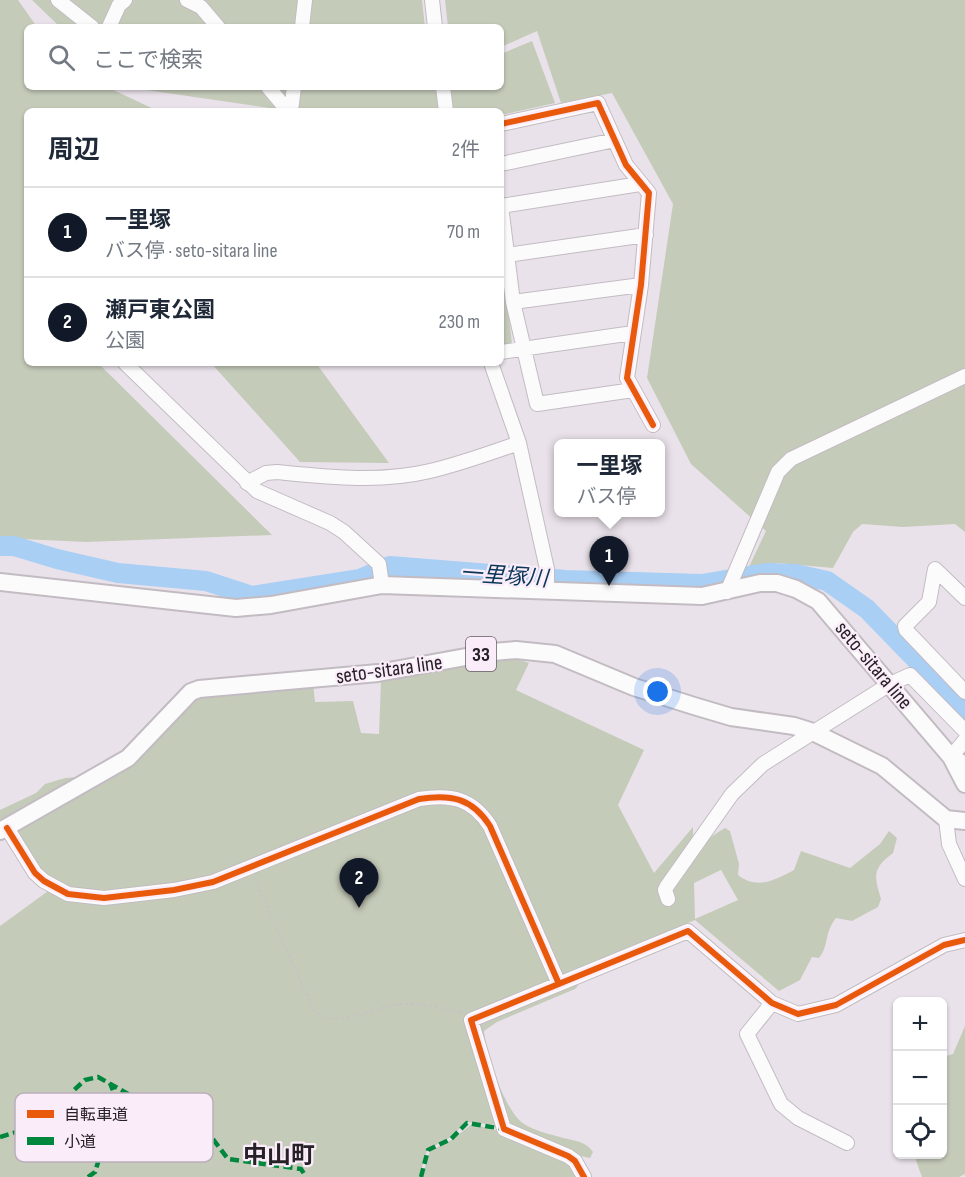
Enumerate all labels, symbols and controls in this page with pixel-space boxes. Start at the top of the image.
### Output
search box [24,24,504,90]
icon: search [45,41,78,74]
text: ここで検索 [93,47,203,74]
text: 周辺 [48,135,100,166]
text: 2件 [452,138,480,162]
text: 一里塚 [105,207,171,234]
text: 1 [64,220,71,244]
text: 70 m [447,220,480,244]
text: バス停 · seto-sitara line [105,239,277,263]
text: 瀬戸東公園 [105,297,215,324]
text: 2 [63,310,72,334]
text: 230 m [438,310,480,334]
text: 公園 [105,329,145,353]
popup [554,439,665,517]
text: 一里塚 [576,453,643,480]
text: バス停 [576,485,636,509]
pin: 1 [590,536,628,586]
water label: 一里塚川 [459,560,551,593]
street label: seto-sitara line [830,616,918,714]
road number: 33 [466,637,496,671]
street label: seto-sitara line [334,650,444,689]
your location [643,677,672,706]
pin: 2 [340,858,378,908]
map controls [893,997,947,1159]
button: + [893,997,947,1051]
button: − [893,1051,947,1105]
legend [15,1093,213,1162]
button: locate [893,1105,947,1159]
text: 自転車道 [64,1106,128,1125]
text: 小道 [64,1133,96,1152]
district label: 中山町 [243,1141,315,1170]

